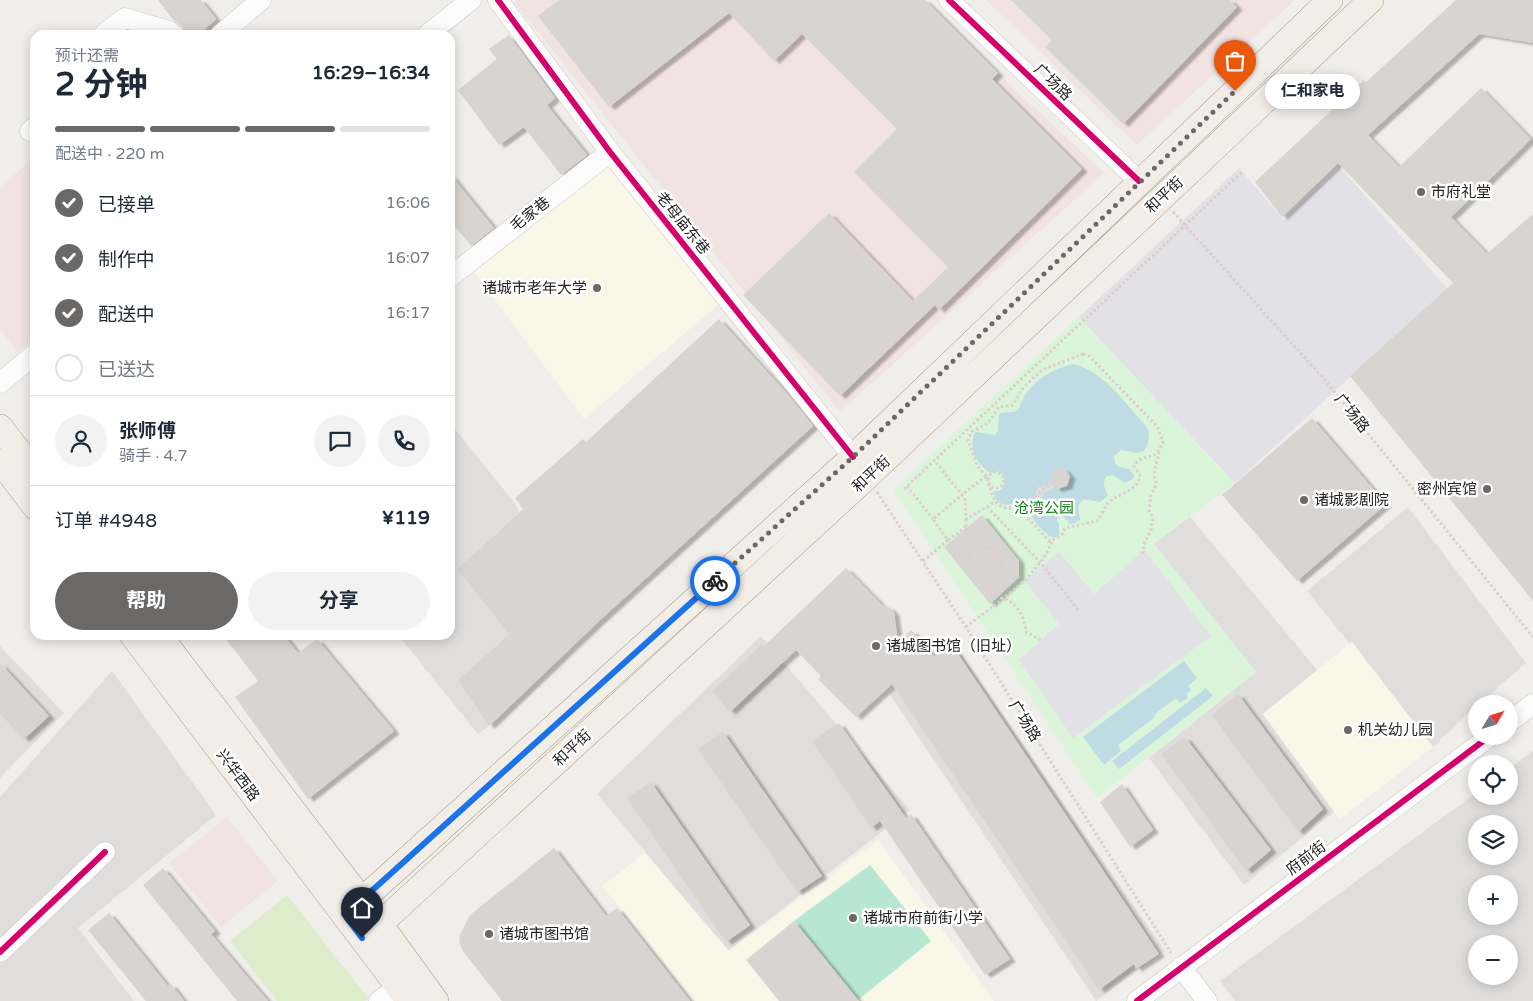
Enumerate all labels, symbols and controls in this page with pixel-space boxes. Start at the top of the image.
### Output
pin [1214,40,1256,91]
text: 预计还需 [55,46,119,66]
icon: bag [1221,47,1249,75]
street label: 广场路 [1031,60,1075,104]
text: 16:29–16:34 [312,62,430,84]
text: 2 分钟 [55,66,147,104]
callout: 仁和家电 [1265,74,1360,108]
text: 仁和家电 [1280,81,1345,101]
text: 配送中 · 220 m [55,144,164,164]
street label: 和平街 [1141,173,1187,217]
place label: 市府礼堂 [1431,183,1491,201]
marker: 市府礼堂 [1415,186,1427,198]
street label: 老母庙东巷 [652,188,714,258]
icon: check [55,189,83,217]
text: 16:06 [386,193,430,213]
street label: 毛家巷 [507,193,553,235]
text: 已接单 [98,194,155,216]
icon: check [55,244,83,272]
text: 16:07 [386,248,430,268]
text: 制作中 [98,249,155,271]
place label: 诸城市老年大学 [482,279,587,297]
marker: 诸城市老年大学 [591,282,603,294]
icon: check [55,299,83,327]
text: 16:17 [386,303,430,323]
text: 配送中 [98,304,155,326]
text: 已送达 [98,359,155,381]
street label: 广场路 [1331,390,1373,436]
button: person [55,415,107,467]
button: chat [314,415,366,467]
button: phone [378,415,430,467]
text: 张师傅 [119,420,176,442]
text: 骑手 · 4.7 [119,446,188,466]
street label: 和平街 [848,452,894,496]
place label: 密州宾馆 [1417,480,1477,498]
marker: 密州宾馆 [1481,483,1493,495]
place label: 诸城影剧院 [1314,491,1389,509]
marker: 诸城影剧院 [1298,494,1310,506]
park label: 沧湾公园 [1014,499,1074,517]
text: ¥119 [382,507,430,529]
text: 订单 #4948 [55,510,157,532]
courier [690,556,740,606]
icon: bike [701,567,729,595]
button: 帮助 [55,572,238,630]
button: 分享 [248,572,430,630]
place label: 诸城图书馆（旧址） [886,637,1021,655]
marker: 诸城图书馆（旧址） [870,640,882,652]
north arrow [1468,695,1518,745]
map controls [1468,695,1518,985]
street label: 广场路 [1005,697,1045,745]
place label: 机关幼儿园 [1358,721,1433,739]
marker: 机关幼儿园 [1342,724,1354,736]
street label: 和平街 [549,726,595,770]
street label: 兴华西路 [213,746,263,804]
button: locate [1468,755,1518,805]
button: layers [1468,815,1518,865]
street label: 府前街 [1283,837,1329,879]
button: + [1468,875,1518,925]
pin [341,887,383,938]
icon: home [348,894,376,922]
place label: 诸城市府前街小学 [863,909,983,927]
marker: 诸城市府前街小学 [847,912,859,924]
place label: 诸城市图书馆 [499,925,589,943]
marker: 诸城市图书馆 [483,928,495,940]
button: − [1468,935,1518,985]

